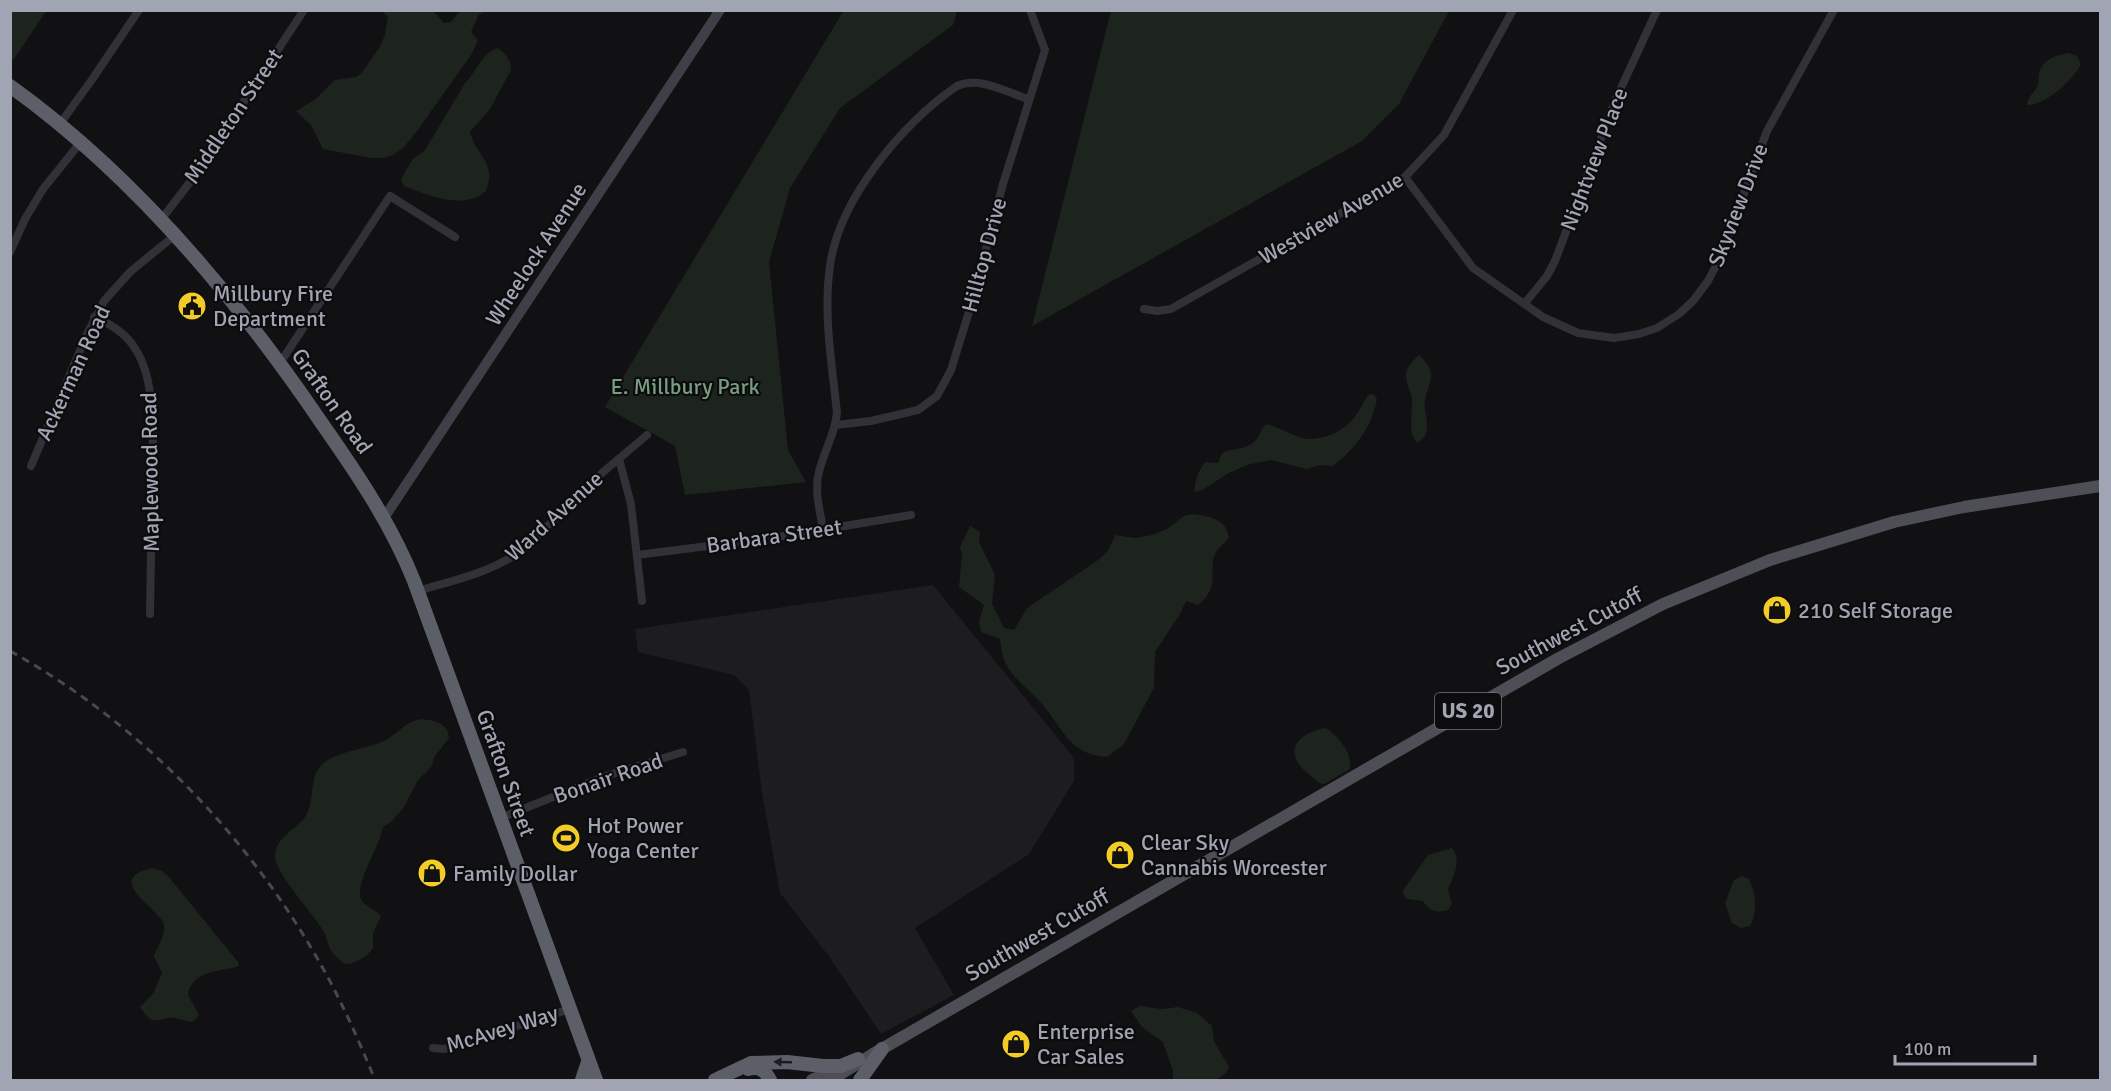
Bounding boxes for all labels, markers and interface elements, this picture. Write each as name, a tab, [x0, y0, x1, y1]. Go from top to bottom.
street label: Middleton Street	[178, 43, 288, 189]
street label: Nightview Place	[1554, 84, 1634, 234]
street label: Skyview Drive	[1702, 140, 1774, 270]
street label: Westview Avenue	[1254, 166, 1408, 270]
street label: Wheelock Avenue	[480, 177, 592, 331]
street label: Hilltop Drive	[956, 195, 1012, 315]
place label: Millbury Fire Department	[213, 280, 333, 332]
public building icon: Millbury Fire Department	[176, 290, 208, 322]
street label: Ackerman Road	[30, 301, 116, 445]
street label: Grafton Road	[286, 343, 378, 459]
park label: E. Millbury Park	[610, 373, 760, 400]
street label: Maplewood Road	[135, 392, 165, 552]
street label: Ward Avenue	[500, 465, 608, 567]
street label: Barbara Street	[704, 513, 844, 559]
street label: Southwest Cutoff	[1491, 581, 1648, 681]
shop icon: 210 Self Storage	[1761, 594, 1793, 626]
place label: 210 Self Storage	[1798, 597, 1953, 624]
road number: US 20	[1435, 693, 1501, 729]
street label: Grafton Street	[471, 706, 542, 840]
street label: Bonair Road	[550, 747, 666, 809]
place label: Hot Power Yoga Center	[587, 812, 699, 864]
sports icon: Hot Power Yoga Center	[550, 822, 582, 854]
place label: Clear Sky Cannabis Worcester	[1141, 829, 1327, 881]
shop icon: Clear Sky Cannabis Worcester	[1104, 839, 1136, 871]
shop icon: Family Dollar	[416, 857, 448, 889]
place label: Family Dollar	[453, 860, 577, 887]
street label: Southwest Cutoff	[960, 882, 1115, 987]
street label: McAvey Way	[443, 999, 562, 1059]
place label: Enterprise Car Sales	[1037, 1018, 1135, 1070]
shop icon: Enterprise Car Sales	[1000, 1028, 1032, 1060]
scale bar	[1895, 1028, 2034, 1066]
text: 100 m	[1904, 1038, 1951, 1060]
one-way arrow	[774, 1058, 793, 1067]

